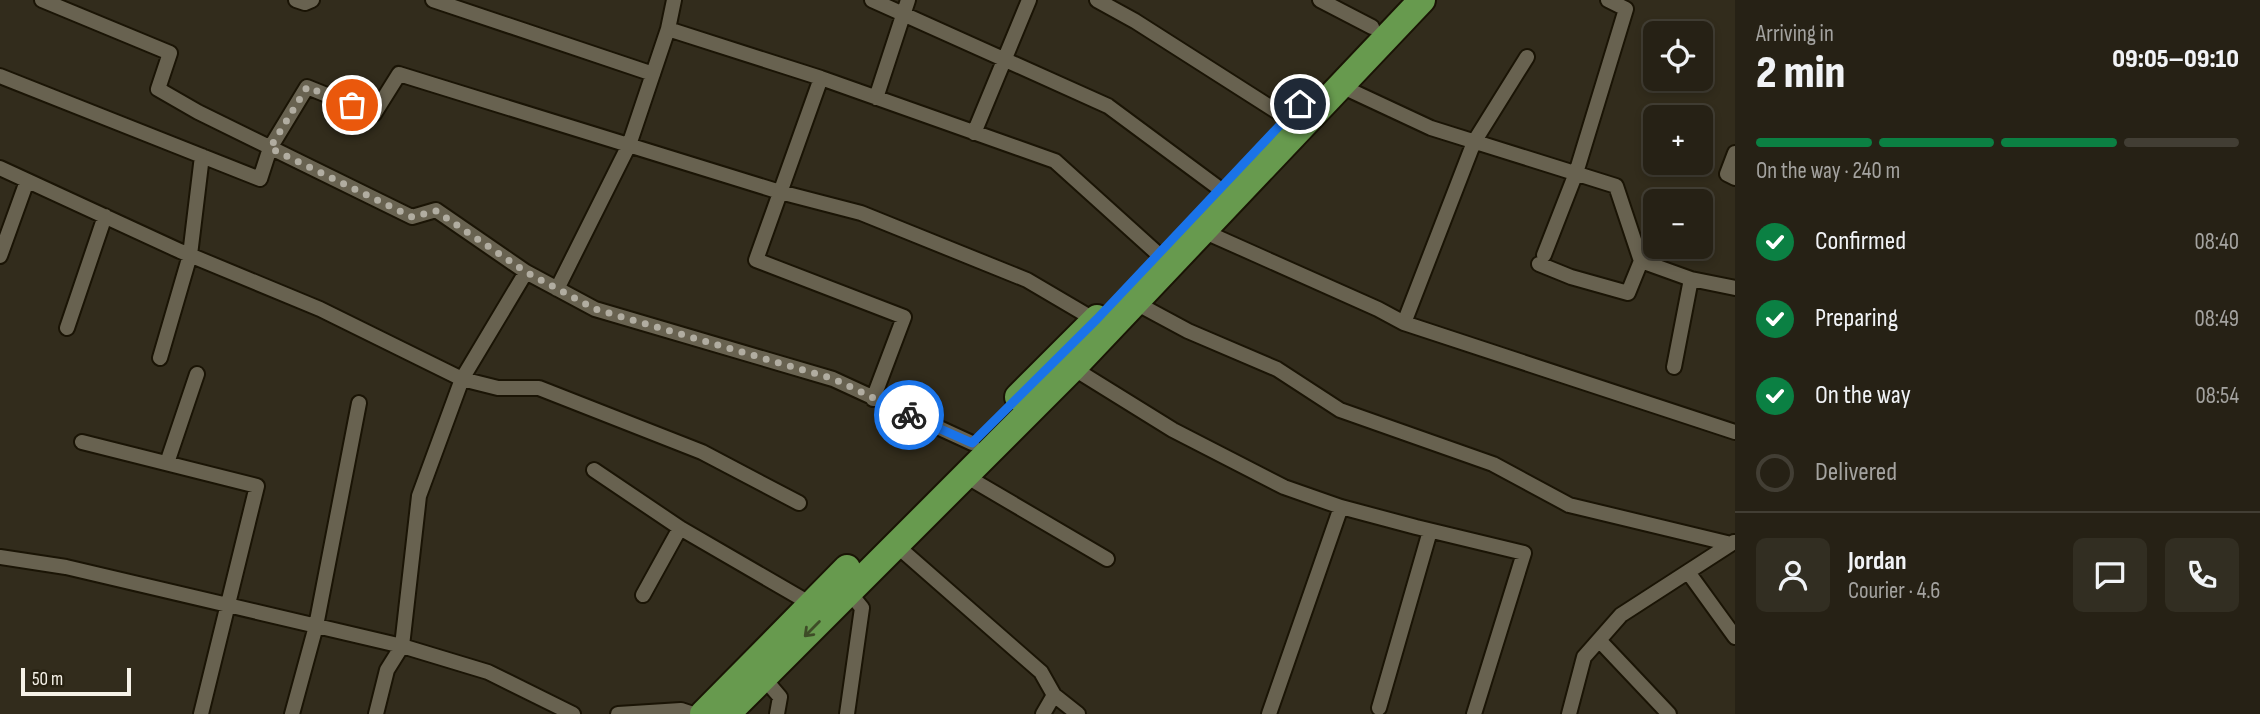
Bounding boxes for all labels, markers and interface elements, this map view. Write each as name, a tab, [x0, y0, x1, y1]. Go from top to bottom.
text: Arriving in	[1756, 20, 1834, 48]
map controls	[1643, 21, 1713, 259]
button: locate	[1643, 21, 1713, 91]
text: 09:05–09:10	[2112, 44, 2239, 75]
text: 2 min	[1756, 46, 1845, 101]
pin	[1270, 74, 1330, 134]
pin	[322, 75, 382, 135]
icon: home	[1281, 85, 1319, 123]
icon: bag	[333, 86, 371, 124]
button: +	[1643, 105, 1713, 175]
text: On the way · 240 m	[1756, 157, 1900, 185]
button: −	[1643, 189, 1713, 259]
icon: check	[1756, 223, 1794, 261]
text: Confirmed	[1815, 226, 1906, 257]
text: 08:40	[2194, 228, 2239, 256]
icon: check	[1756, 300, 1794, 338]
text: Preparing	[1815, 303, 1898, 334]
text: 08:49	[2194, 305, 2239, 333]
icon: check	[1756, 377, 1794, 415]
courier	[874, 380, 944, 450]
text: On the way	[1815, 380, 1911, 411]
text: 08:54	[2195, 382, 2239, 410]
icon: bike	[890, 396, 928, 434]
text: Delivered	[1815, 457, 1897, 488]
button: person	[1756, 538, 1830, 612]
button: chat	[2073, 538, 2147, 612]
button: phone	[2165, 538, 2239, 612]
text: Jordan	[1848, 546, 1906, 577]
text: Courier · 4.6	[1848, 577, 1940, 605]
one-way arrow	[803, 621, 820, 638]
scale bar	[21, 665, 131, 697]
text: 50 m	[32, 668, 63, 691]

